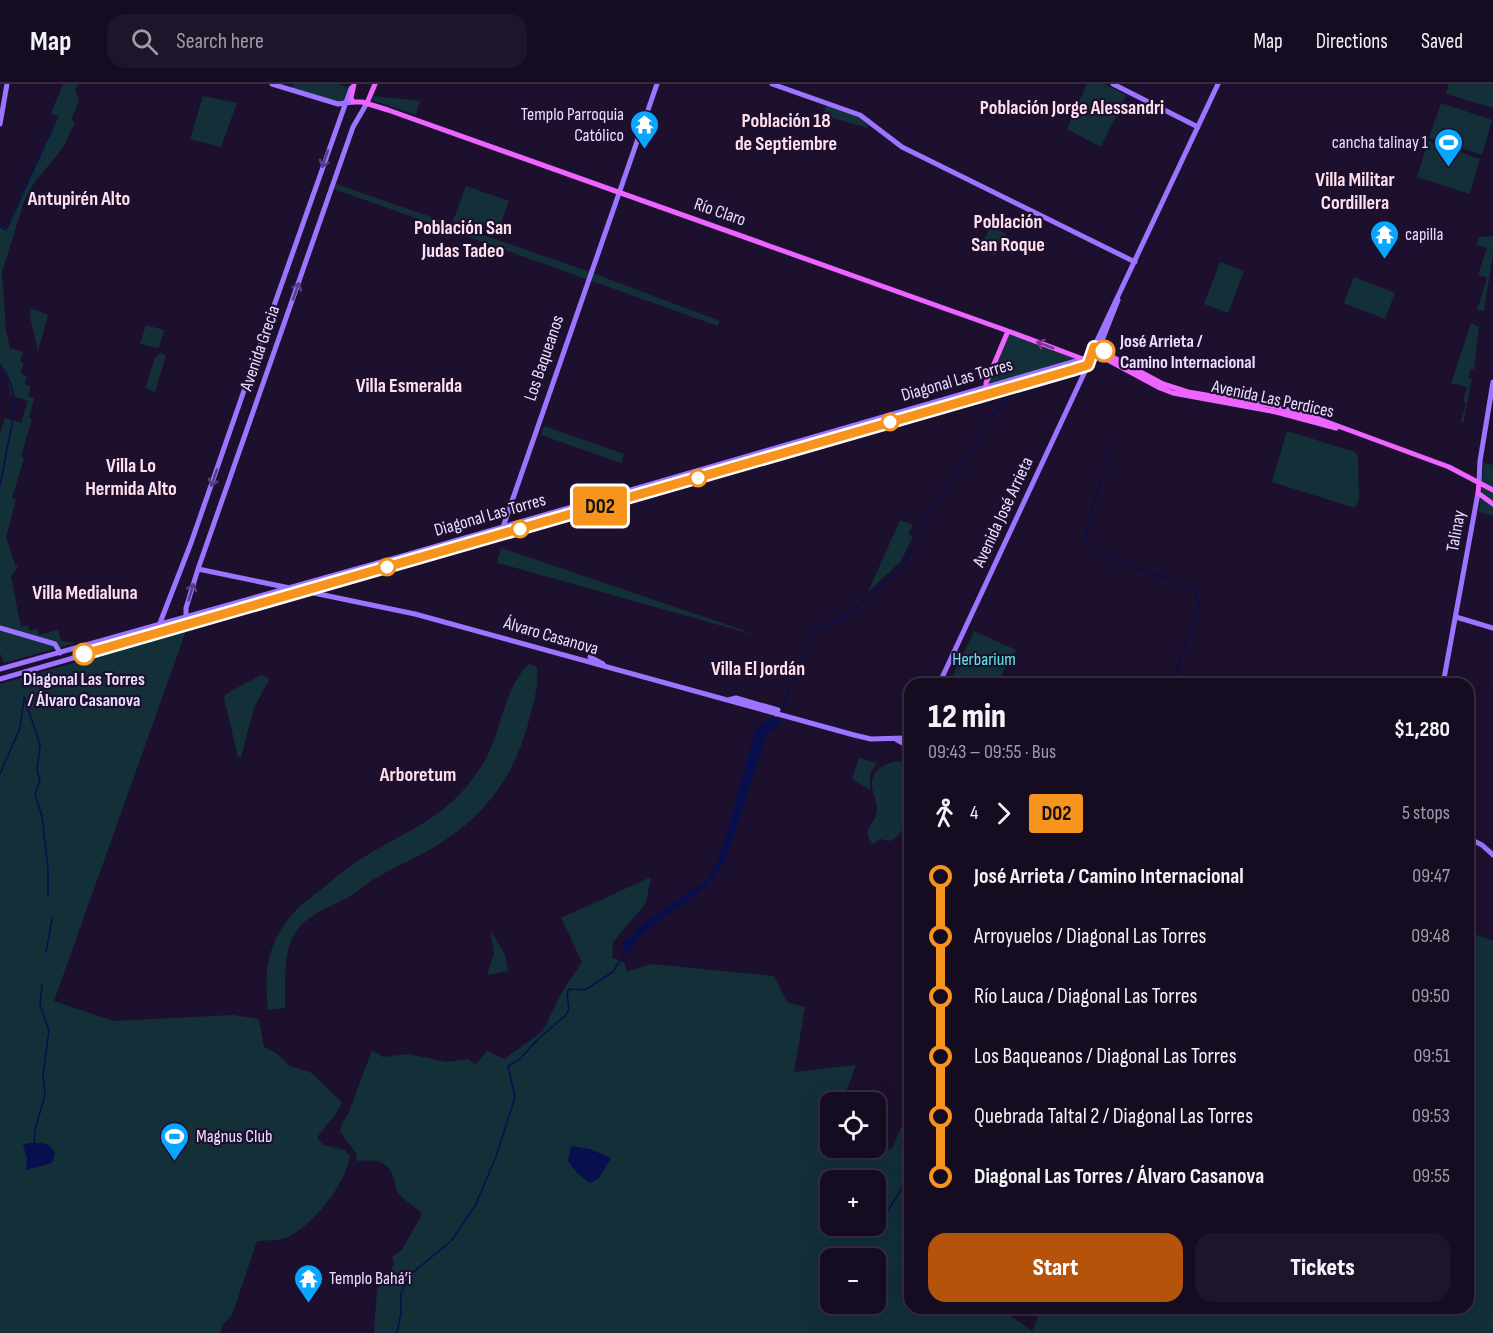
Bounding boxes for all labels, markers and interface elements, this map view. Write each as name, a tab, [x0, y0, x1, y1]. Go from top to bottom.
search box	[107, 14, 527, 68]
text: Map	[30, 25, 71, 58]
icon: search	[128, 25, 161, 58]
text: Search here	[176, 28, 264, 55]
text: Map	[1253, 29, 1283, 54]
text: Directions	[1316, 29, 1388, 54]
text: Saved	[1421, 29, 1463, 54]
district label: Población Jorge Alessandri	[980, 96, 1164, 120]
place label: Templo Parroquia Católico	[521, 104, 624, 146]
temple icon: Templo Parroquia Católico	[629, 108, 661, 150]
district label: Población 18 de Septiembre	[735, 109, 837, 156]
sports icon: cancha talinay 1	[1433, 126, 1465, 168]
place label: cancha talinay 1	[1332, 132, 1429, 153]
one-way arrow	[319, 149, 330, 168]
district label: Villa Militar Cordillera	[1315, 168, 1395, 215]
district label: Antupirén Alto	[27, 187, 130, 211]
street label: Río Claro	[691, 193, 749, 231]
district label: Población San Roque	[971, 210, 1045, 257]
district label: Población San Judas Tadeo	[414, 216, 512, 263]
temple icon: capilla	[1368, 218, 1400, 260]
place label: capilla	[1405, 224, 1443, 245]
one-way arrow	[292, 282, 303, 301]
street label: Avenida Grecia	[235, 303, 284, 394]
street label: Los Baqueanos	[520, 312, 568, 404]
place label: José Arrieta / Camino Internacional	[1119, 331, 1255, 373]
one-way arrow	[1036, 339, 1055, 350]
marker: José Arrieta / Camino Internacional	[1093, 340, 1115, 362]
street label: Diagonal Las Torres	[899, 354, 1015, 406]
district label: Villa Esmeralda	[356, 374, 462, 398]
street label: Avenida Las Perdices	[1209, 376, 1336, 422]
unlabelled marker	[881, 413, 899, 431]
district label: Villa Lo Hermida Alto	[85, 454, 177, 501]
street label: Avenida José Arrieta	[968, 454, 1038, 571]
one-way arrow	[207, 468, 218, 487]
unlabelled marker	[689, 469, 707, 487]
line badge: D02	[566, 486, 634, 526]
street label: Diagonal Las Torres	[432, 489, 548, 541]
text: D02	[585, 494, 615, 519]
street label: Talinay	[1442, 509, 1470, 553]
unlabelled marker	[511, 520, 529, 538]
unlabelled marker	[378, 558, 396, 576]
district label: Villa Medialuna	[32, 581, 138, 605]
one-way arrow	[186, 583, 197, 602]
street label: Álvaro Casanova	[500, 612, 601, 660]
marker: Diagonal Las Torres / Álvaro Casanova	[73, 643, 95, 665]
park label: Herbarium	[952, 649, 1016, 670]
district label: Villa El Jordán	[711, 657, 805, 681]
place label: Diagonal Las Torres / Álvaro Casanova	[23, 669, 145, 711]
text: 12 min	[928, 697, 1006, 737]
text: $1,280	[1394, 716, 1450, 743]
text: 09:43 – 09:55 · Bus	[928, 740, 1056, 764]
district label: Arboretum	[379, 763, 456, 787]
icon: walk	[928, 797, 961, 830]
icon: forward	[987, 797, 1020, 830]
text: 4	[970, 801, 978, 825]
text: D02	[1041, 801, 1071, 826]
text: 5 stops	[1402, 801, 1450, 825]
text: José Arrieta / Camino Internacional	[974, 863, 1244, 890]
text: 09:47	[1412, 864, 1450, 888]
text: Arroyuelos / Diagonal Las Torres	[974, 923, 1206, 950]
text: 09:48	[1411, 924, 1450, 948]
text: Río Lauca / Diagonal Las Torres	[974, 983, 1197, 1010]
text: 09:50	[1412, 984, 1450, 1008]
text: Los Baqueanos / Diagonal Las Torres	[974, 1043, 1237, 1070]
text: 09:51	[1413, 1044, 1450, 1068]
map controls	[820, 1092, 886, 1314]
button: locate	[820, 1092, 886, 1158]
text: Quebrada Taltal 2 / Diagonal Las Torres	[974, 1103, 1253, 1130]
text: 09:53	[1412, 1104, 1450, 1128]
sports icon: Magnus Club	[159, 1120, 191, 1162]
place label: Magnus Club	[196, 1126, 272, 1147]
text: Diagonal Las Torres / Álvaro Casanova	[974, 1163, 1264, 1190]
text: 09:55	[1412, 1164, 1450, 1188]
button: +	[820, 1170, 886, 1236]
button: Start	[928, 1233, 1183, 1302]
button: Tickets	[1195, 1233, 1450, 1302]
button: −	[820, 1248, 886, 1314]
temple icon: Templo Bahá’i	[292, 1262, 324, 1304]
place label: Templo Bahá’i	[329, 1268, 411, 1289]

